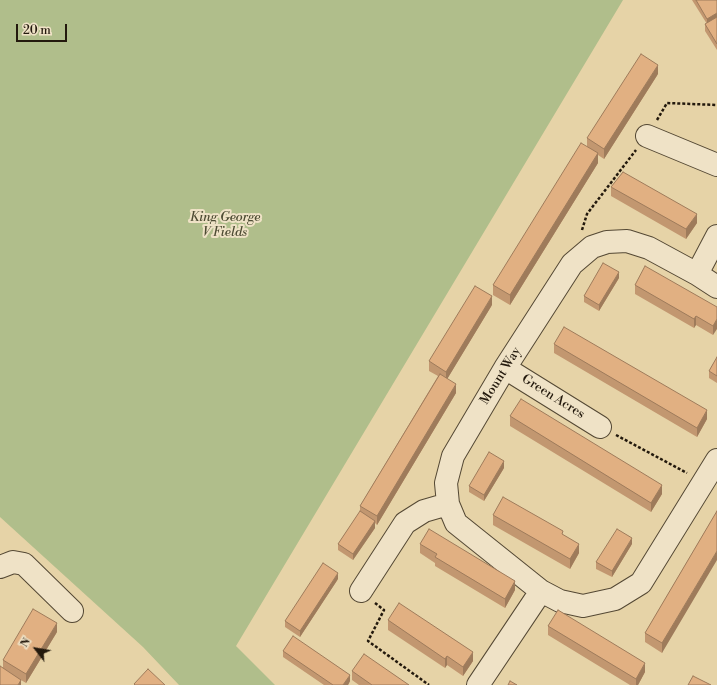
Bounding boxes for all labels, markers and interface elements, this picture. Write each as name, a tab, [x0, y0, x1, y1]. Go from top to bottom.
scale bar	[18, 16, 69, 42]
text: 20 m	[23, 23, 51, 38]
park label: King George V Fields	[190, 210, 260, 241]
street label: Mount Way	[477, 344, 525, 408]
street label: Green Acres	[519, 371, 587, 423]
north arrow	[16, 629, 56, 669]
text: N	[17, 635, 34, 650]

